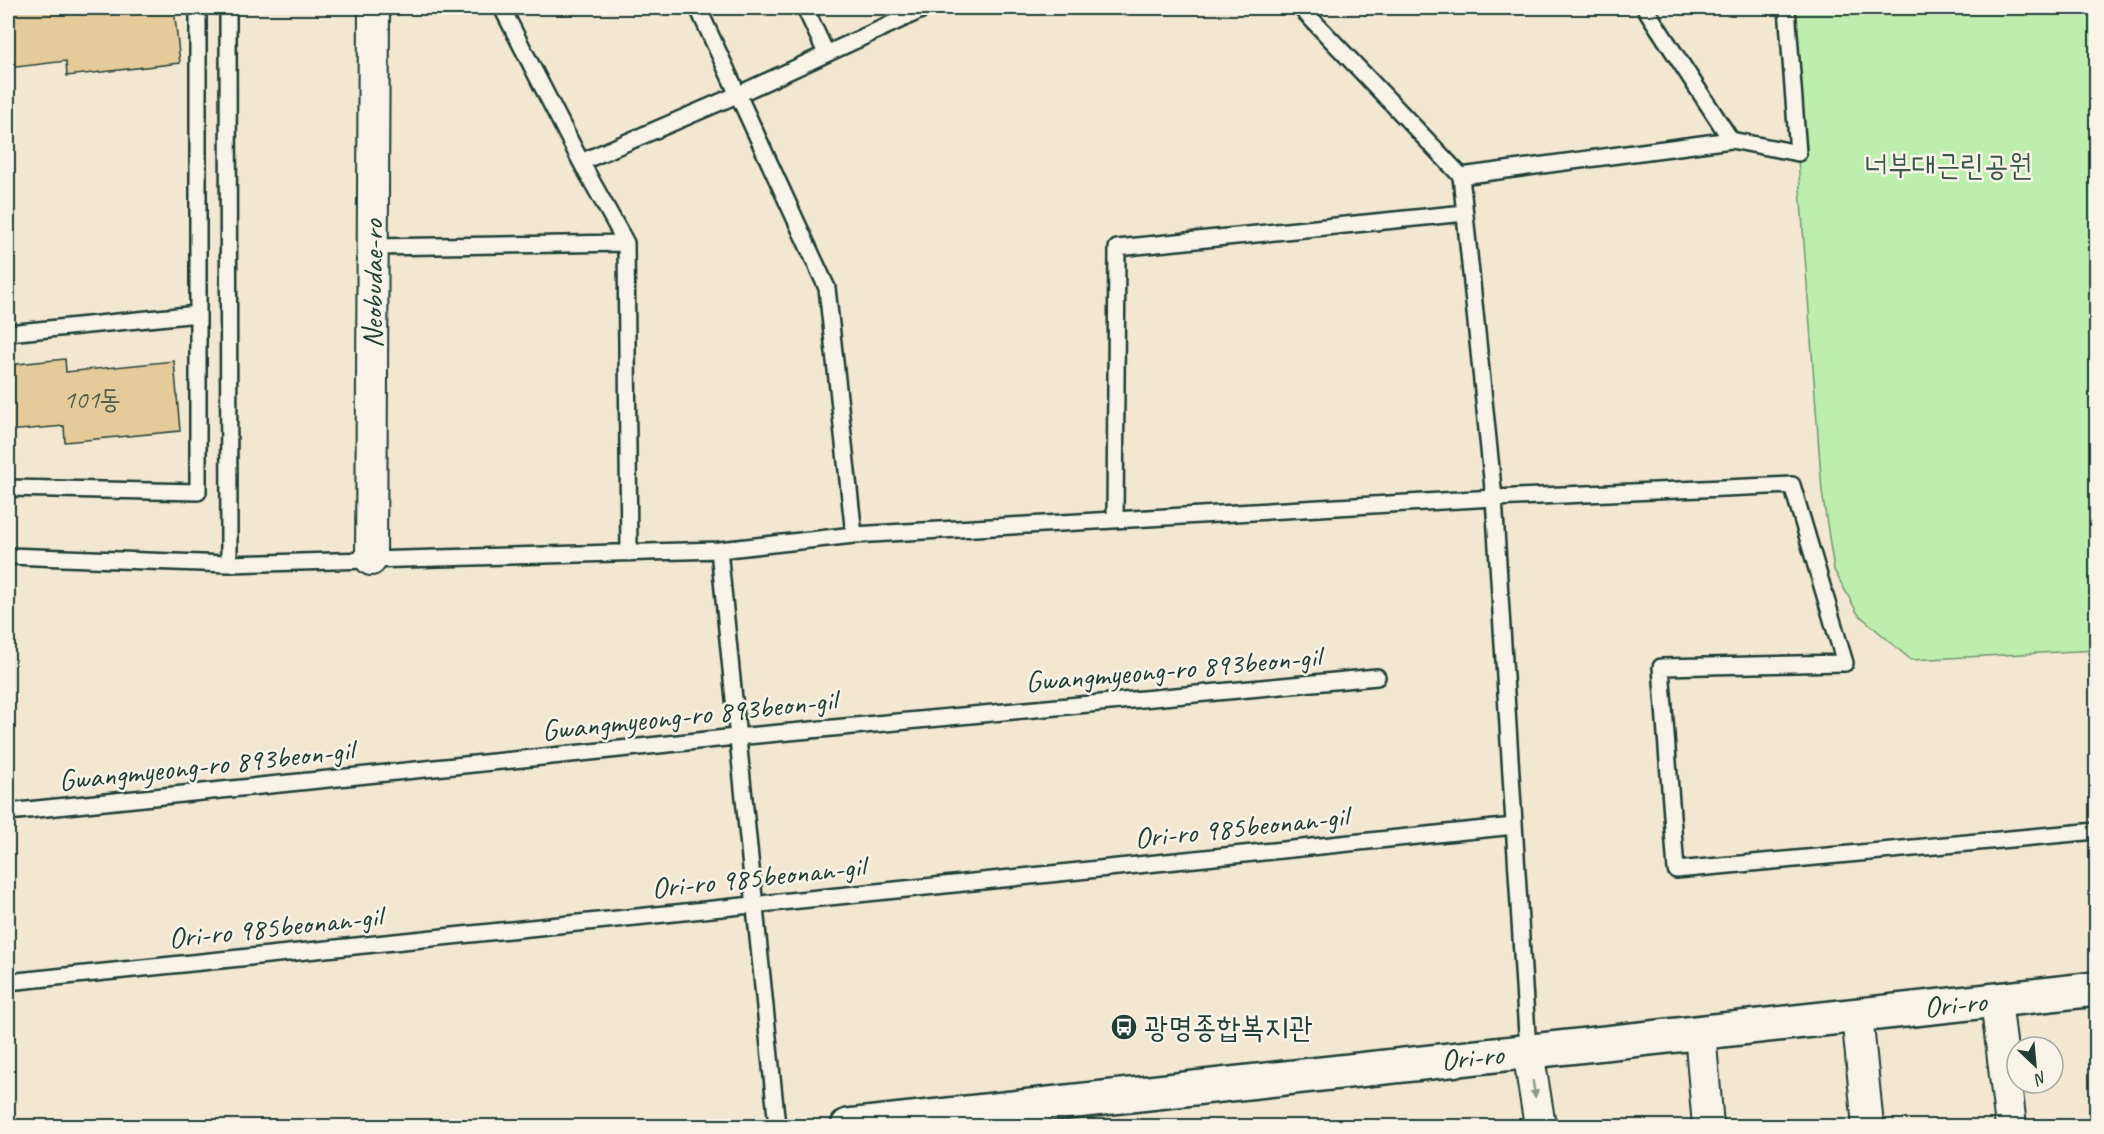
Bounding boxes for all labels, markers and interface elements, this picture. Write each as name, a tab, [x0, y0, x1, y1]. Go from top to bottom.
park label: 너부대근린공원	[1864, 146, 2032, 184]
street label: Neobudae-ro	[353, 218, 391, 348]
house number: 101동	[63, 382, 121, 416]
street label: Gwangmyeong-ro 893beon-gil	[1024, 637, 1327, 701]
street label: Gwangmyeong-ro 893beon-gil	[540, 680, 843, 749]
street label: Gwangmyeong-ro 893beon-gil	[57, 730, 360, 799]
street label: Ori-ro 985beonan-gil	[1132, 796, 1355, 857]
street label: Ori-ro 985beonan-gil	[649, 846, 872, 907]
street label: Ori-ro 985beonan-gil	[166, 896, 389, 957]
street label: Ori-ro	[1922, 982, 1990, 1026]
place label: 광명종합복지관	[1144, 1008, 1313, 1046]
bus stop icon: 광명종합복지관	[1109, 1012, 1139, 1042]
street label: Ori-ro	[1439, 1035, 1507, 1079]
north arrow	[2005, 1035, 2065, 1095]
text: N	[2030, 1066, 2050, 1090]
one-way arrow	[1529, 1080, 1538, 1099]

